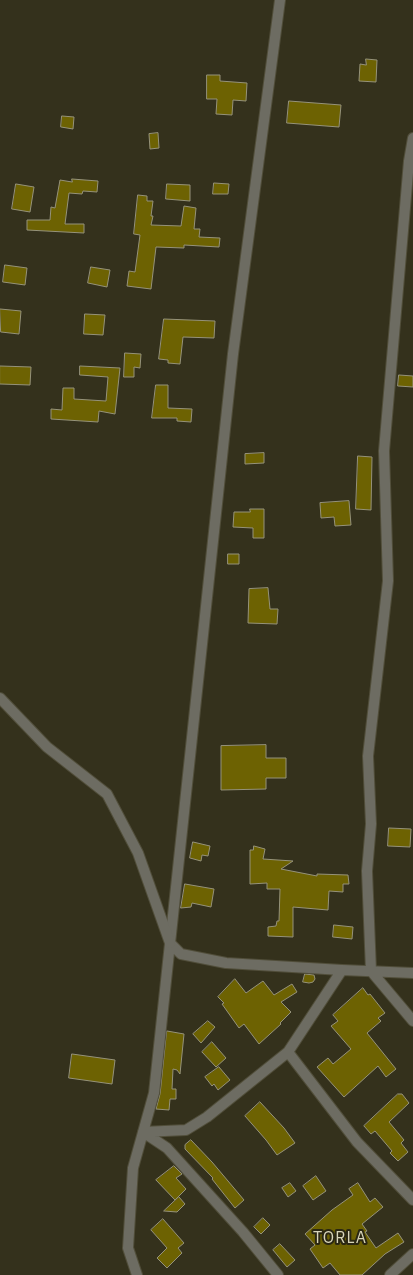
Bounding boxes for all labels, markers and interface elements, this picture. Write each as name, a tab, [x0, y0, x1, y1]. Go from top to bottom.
district label: TORLA	[313, 1228, 367, 1248]

